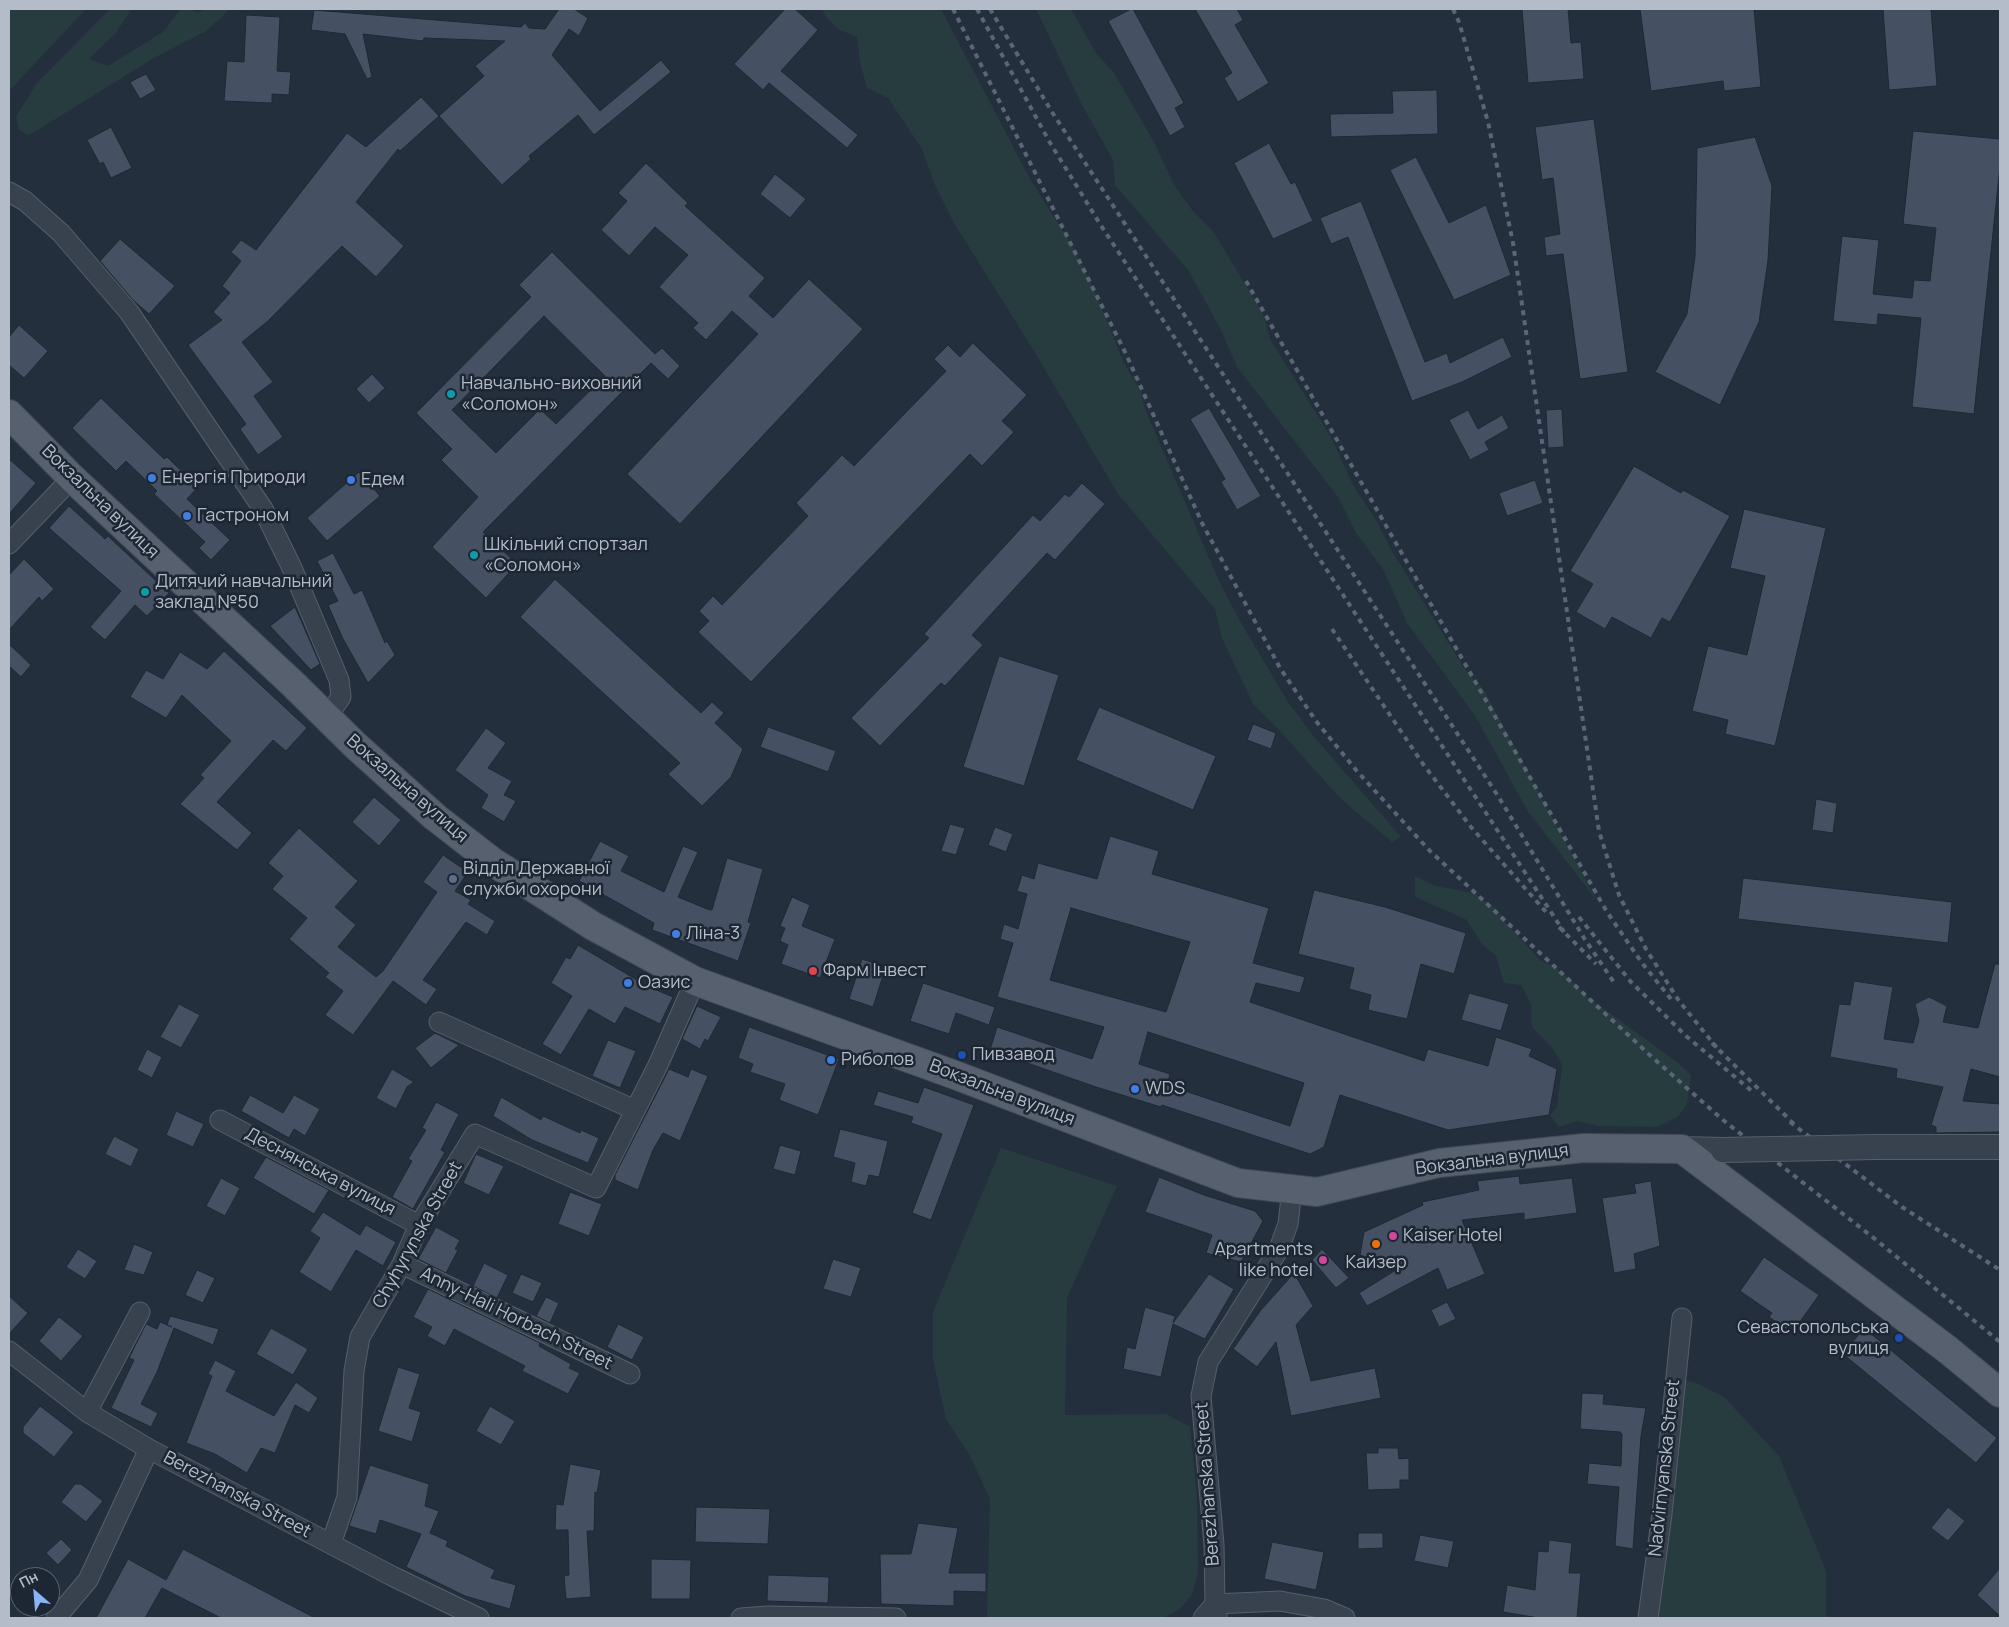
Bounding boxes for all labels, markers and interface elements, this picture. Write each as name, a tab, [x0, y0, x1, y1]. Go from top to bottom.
place label: Навчально-виховний «Соломон»	[461, 373, 642, 416]
marker: Навчально-виховний «Соломон»	[445, 388, 457, 400]
street label: Вокзальна вулиця	[37, 441, 163, 563]
place label: Енергія Природи	[162, 467, 306, 489]
place label: Едем	[361, 469, 405, 491]
marker: Енергія Природи	[146, 472, 158, 484]
marker: Едем	[345, 474, 357, 486]
place label: Гастроном	[197, 505, 289, 527]
marker: Гастроном	[181, 510, 193, 522]
place label: Шкільний спортзал «Соломон»	[484, 534, 648, 576]
marker: Шкільний спортзал «Соломон»	[468, 549, 480, 561]
place label: Дитячий навчальний заклад №50	[155, 571, 332, 614]
marker: Дитячий навчальний заклад №50	[139, 586, 151, 598]
street label: Вокзальна вулиця	[342, 730, 472, 848]
place label: Відділ Державної служби охорони	[463, 858, 609, 901]
marker: Відділ Державної служби охорони	[447, 873, 459, 885]
place label: Ліна-3	[686, 923, 740, 945]
marker: Ліна-3	[670, 928, 682, 940]
place label: Фарм Інвест	[823, 960, 926, 982]
marker: Фарм Інвест	[807, 965, 819, 977]
place label: Оазис	[638, 972, 690, 994]
marker: Оазис	[622, 977, 634, 989]
place label: Пивзавод	[972, 1044, 1055, 1066]
place label: Риболов	[841, 1049, 914, 1071]
marker: Пивзавод	[956, 1049, 968, 1061]
marker: Риболов	[825, 1054, 837, 1066]
street label: Вокзальна вулиця	[926, 1055, 1078, 1131]
place label: WDS	[1145, 1078, 1185, 1100]
marker: WDS	[1129, 1083, 1141, 1095]
street label: Деснянська вулиця	[241, 1123, 399, 1221]
street label: Вокзальна вулиця	[1414, 1140, 1570, 1180]
street label: Chyhyrynska Street	[369, 1158, 467, 1312]
place label: Kaiser Hotel	[1403, 1225, 1502, 1247]
marker: Kaiser Hotel	[1387, 1230, 1399, 1242]
marker: Кайзер	[1370, 1238, 1382, 1250]
place label: Apartments like hotel	[1214, 1239, 1313, 1282]
place label: Кайзер	[1345, 1252, 1407, 1274]
marker: Apartments like hotel	[1317, 1254, 1329, 1266]
street label: Anny-Hali Horbach Street	[416, 1263, 616, 1375]
place label: Севастопольська вулиця	[1737, 1317, 1889, 1360]
marker: Севастопольська вулиця	[1893, 1332, 1905, 1344]
street label: Nadvirnyanska Street	[1645, 1378, 1685, 1558]
street label: Berezhanska Street	[1192, 1401, 1224, 1567]
street label: Berezhanska Street	[159, 1447, 315, 1543]
text: Пн	[16, 1566, 41, 1592]
north arrow	[10, 1567, 60, 1617]

